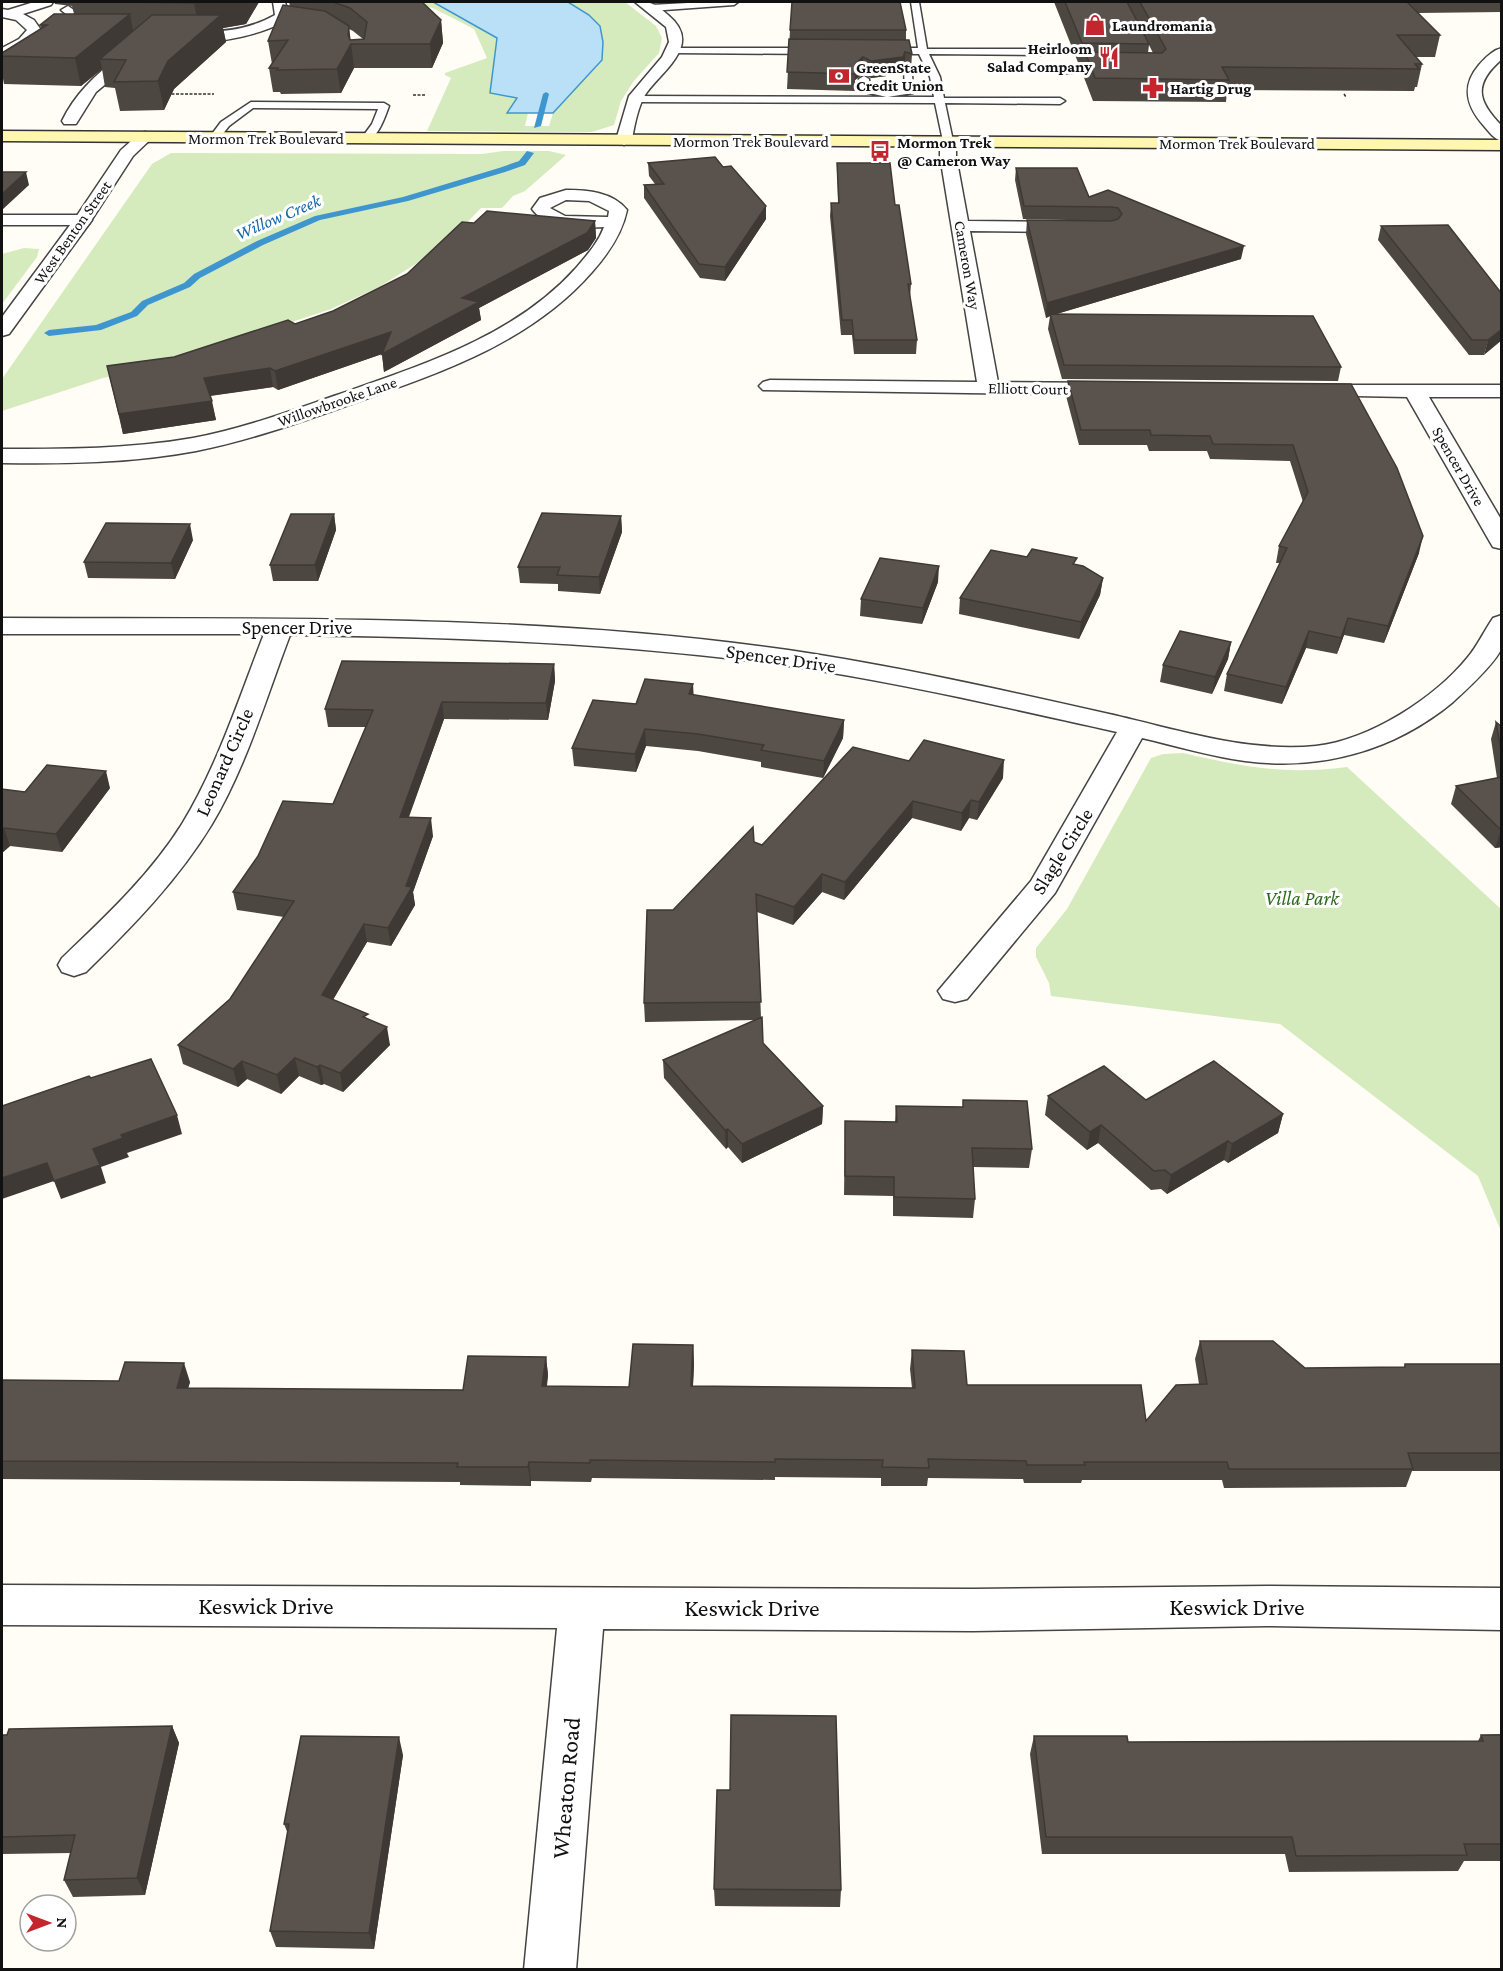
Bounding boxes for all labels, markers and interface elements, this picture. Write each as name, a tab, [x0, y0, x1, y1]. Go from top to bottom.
shop icon: Laundromania	[1083, 13, 1107, 37]
place label: Laundromania	[1112, 17, 1213, 34]
place label: Heirloom Salad Company	[987, 40, 1092, 75]
restaurant icon: Heirloom Salad Company	[1097, 45, 1121, 69]
place label: GreenState Credit Union	[856, 59, 944, 94]
bank icon: GreenState Credit Union	[827, 64, 851, 88]
pharmacy icon: Hartig Drug	[1141, 76, 1165, 100]
place label: Hartig Drug	[1170, 80, 1251, 97]
street label: Mormon Trek Boulevard	[188, 130, 344, 147]
street label: Mormon Trek Boulevard	[673, 133, 829, 150]
place label: Mormon Trek @ Cameron Way	[897, 134, 1010, 169]
street label: Mormon Trek Boulevard	[1159, 135, 1315, 152]
bus stop icon: Mormon Trek @ Cameron Way	[868, 139, 892, 163]
street label: West Benton Street	[30, 177, 115, 287]
water label: Willow Creek	[232, 190, 325, 244]
street label: Cameron Way	[950, 219, 984, 312]
street label: Willowbrooke Lane	[275, 373, 399, 430]
street label: Elliott Court	[988, 379, 1069, 398]
street label: Spencer Drive	[1428, 424, 1488, 509]
street label: Spencer Drive	[242, 616, 353, 639]
street label: Spencer Drive	[725, 639, 838, 678]
street label: Leonard Circle	[190, 705, 258, 819]
street label: Slagle Circle	[1027, 804, 1098, 899]
park label: Villa Park	[1265, 887, 1340, 909]
street label: Keswick Drive	[198, 1592, 334, 1619]
street label: Keswick Drive	[1169, 1593, 1305, 1620]
street label: Keswick Drive	[684, 1594, 820, 1621]
street label: Wheaton Road	[546, 1716, 585, 1860]
north arrow	[18, 1893, 78, 1953]
text: N	[54, 1918, 71, 1929]

